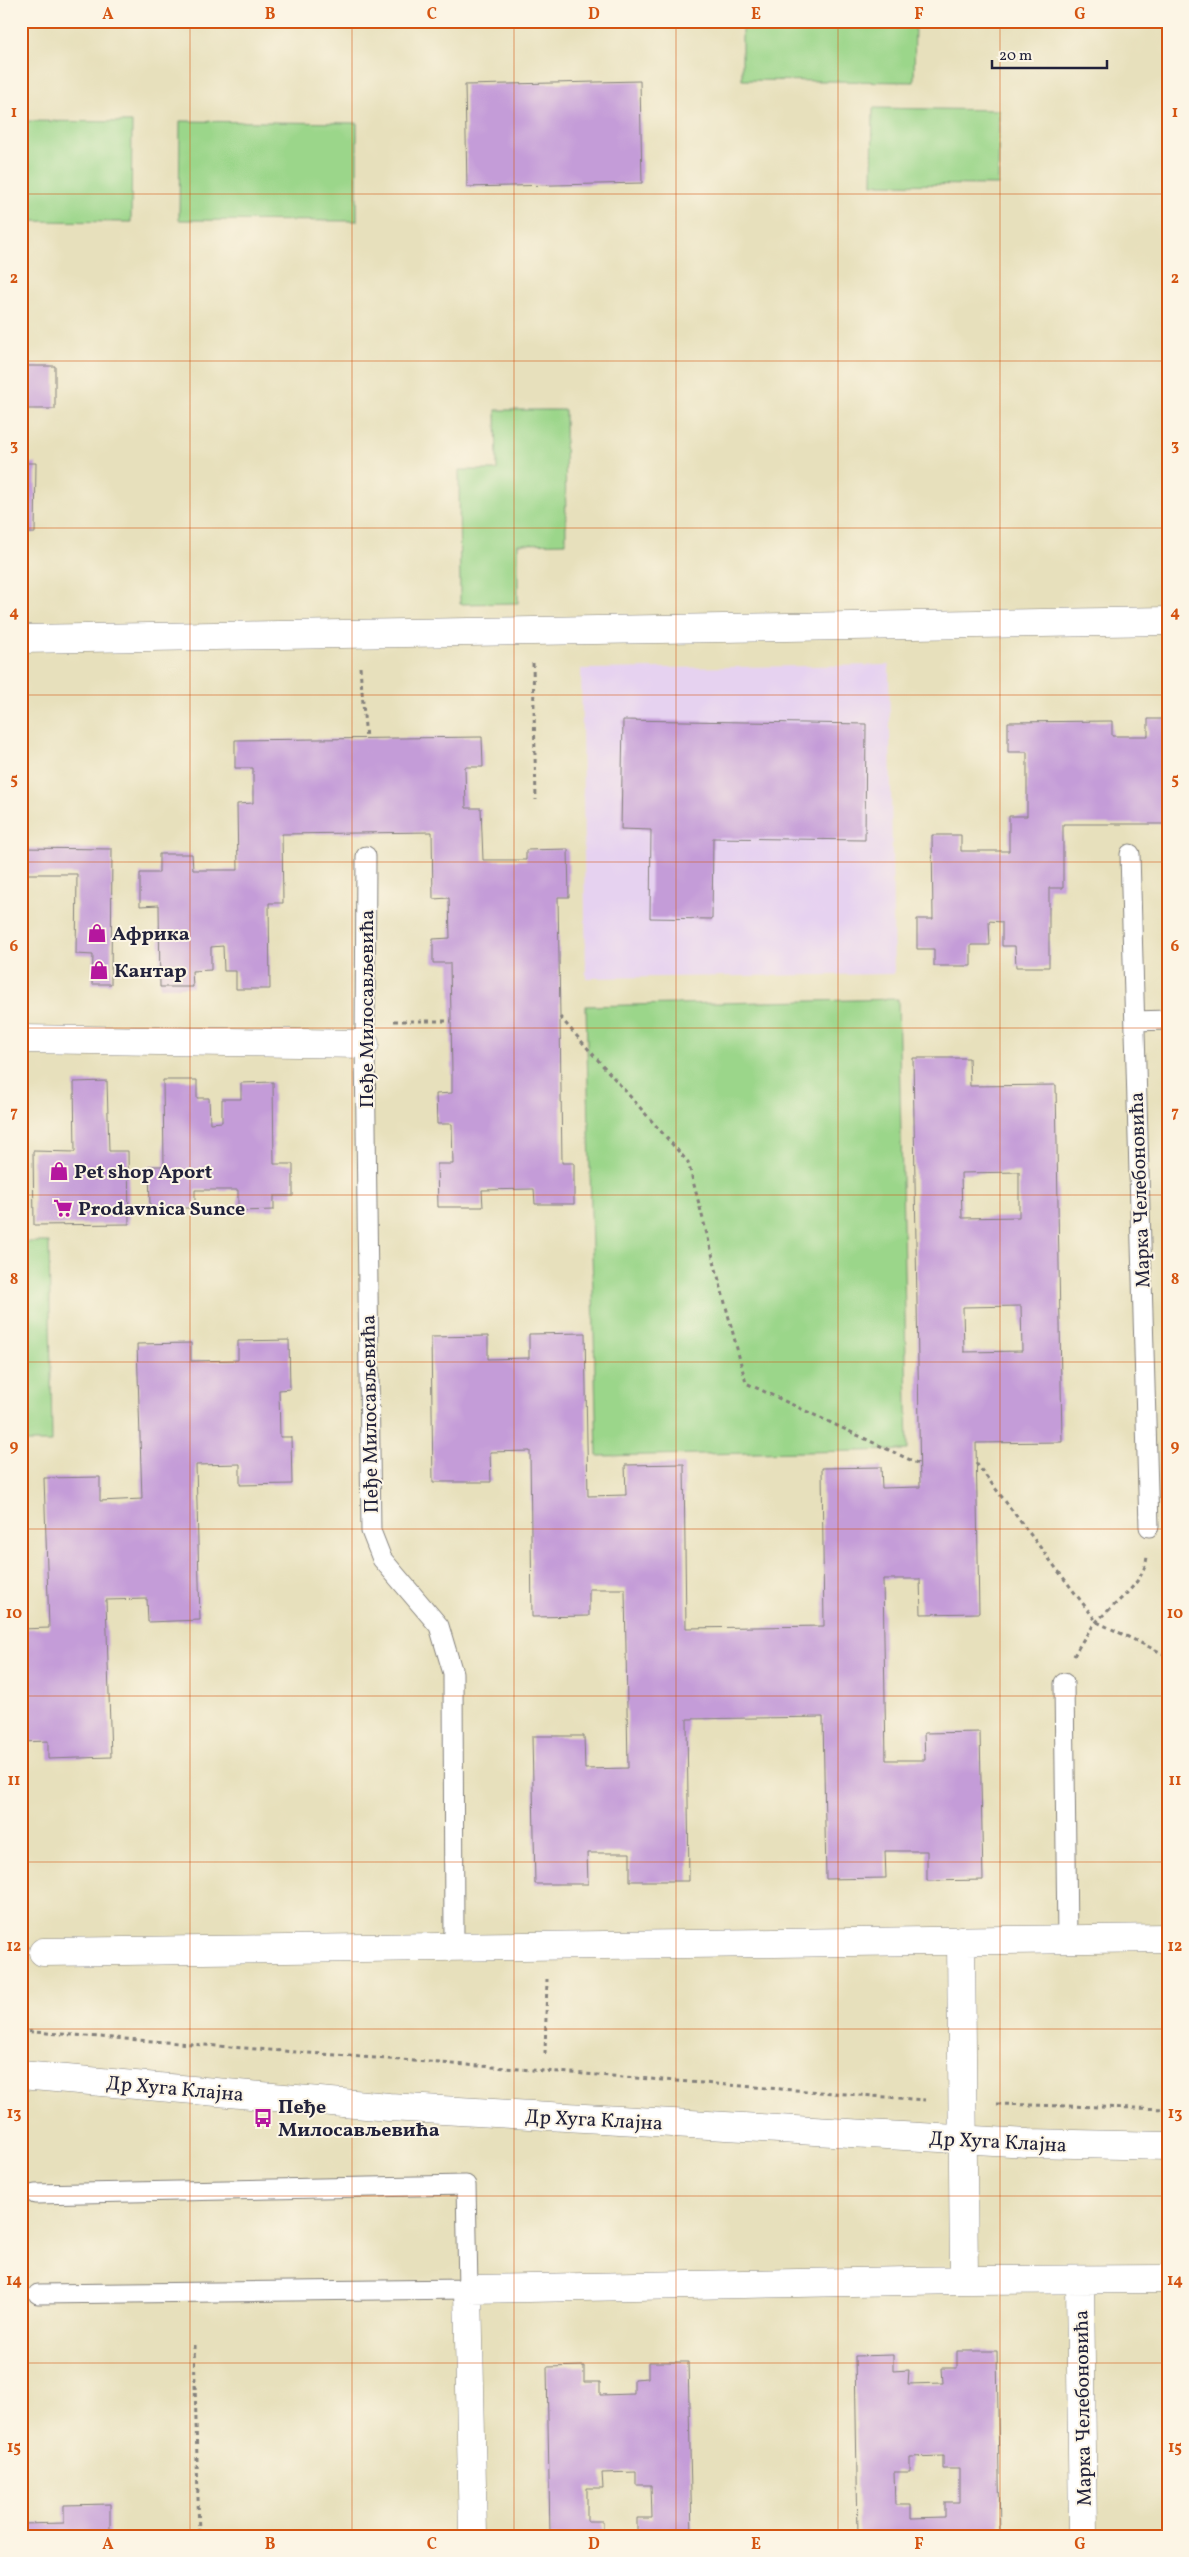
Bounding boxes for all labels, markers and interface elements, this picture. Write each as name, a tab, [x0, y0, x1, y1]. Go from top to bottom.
text: A	[102, 4, 114, 26]
text: B	[265, 4, 276, 26]
text: C	[427, 4, 437, 26]
text: D	[588, 4, 600, 26]
text: E	[751, 4, 761, 26]
text: F	[914, 4, 924, 26]
text: G	[1074, 4, 1086, 26]
scale bar	[992, 38, 1106, 70]
text: 20 m	[999, 46, 1032, 67]
text: 1	[11, 102, 17, 124]
text: 1	[1172, 102, 1178, 124]
text: 2	[10, 268, 18, 290]
text: 2	[1171, 268, 1179, 290]
text: 3	[10, 435, 18, 457]
text: 3	[1171, 435, 1179, 457]
text: 4	[9, 602, 19, 624]
text: 4	[1170, 602, 1180, 624]
text: 5	[10, 769, 18, 791]
text: 5	[1171, 769, 1179, 791]
street label: Пеђе Милосављевића	[354, 910, 382, 1108]
place label: Африка	[112, 921, 190, 949]
shop icon: Африка	[86, 922, 108, 944]
text: 6	[10, 936, 19, 958]
text: 6	[1171, 936, 1180, 958]
place label: Кантар	[114, 958, 187, 986]
shop icon: Кантар	[88, 959, 110, 981]
street label: Марка Челебоновића	[1124, 1091, 1158, 1288]
text: 7	[10, 1102, 18, 1124]
text: 7	[1171, 1102, 1179, 1124]
place label: Pet shop Aport	[74, 1159, 213, 1187]
shop icon: Pet shop Aport	[48, 1160, 70, 1182]
place label: Prodavnica Sunce	[78, 1196, 245, 1224]
supermarket icon: Prodavnica Sunce	[52, 1197, 74, 1219]
text: 8	[10, 1269, 18, 1291]
text: 8	[1171, 1269, 1179, 1291]
street label: Пеђе Милосављевића	[355, 1314, 387, 1513]
text: 9	[10, 1436, 19, 1458]
text: 9	[1171, 1436, 1180, 1458]
text: 10	[6, 1603, 22, 1625]
text: 10	[1167, 1603, 1183, 1625]
text: 11	[8, 1770, 20, 1792]
text: 11	[1169, 1770, 1181, 1792]
text: 12	[7, 1936, 21, 1958]
text: 12	[1168, 1936, 1182, 1958]
street label: Др Хуга Клајна	[105, 2070, 245, 2110]
place label: Пеђе Милосављевића	[278, 2094, 440, 2145]
text: 13	[7, 2103, 21, 2125]
street label: Др Хуга Клајна	[524, 2103, 663, 2139]
text: 13	[1168, 2103, 1182, 2125]
bus stop icon: Пеђе Милосављевића	[252, 2107, 274, 2129]
street label: Др Хуга Клајна	[928, 2125, 1067, 2161]
text: 14	[6, 2270, 22, 2292]
text: 14	[1167, 2270, 1183, 2292]
street label: Марка Челебоновића	[1068, 2310, 1100, 2506]
text: 15	[7, 2437, 21, 2459]
text: 15	[1168, 2437, 1182, 2459]
text: A	[102, 2534, 114, 2556]
text: B	[265, 2534, 276, 2556]
text: C	[427, 2534, 437, 2556]
text: D	[588, 2534, 600, 2556]
text: E	[751, 2534, 761, 2556]
text: F	[914, 2534, 924, 2556]
text: G	[1074, 2534, 1086, 2556]

